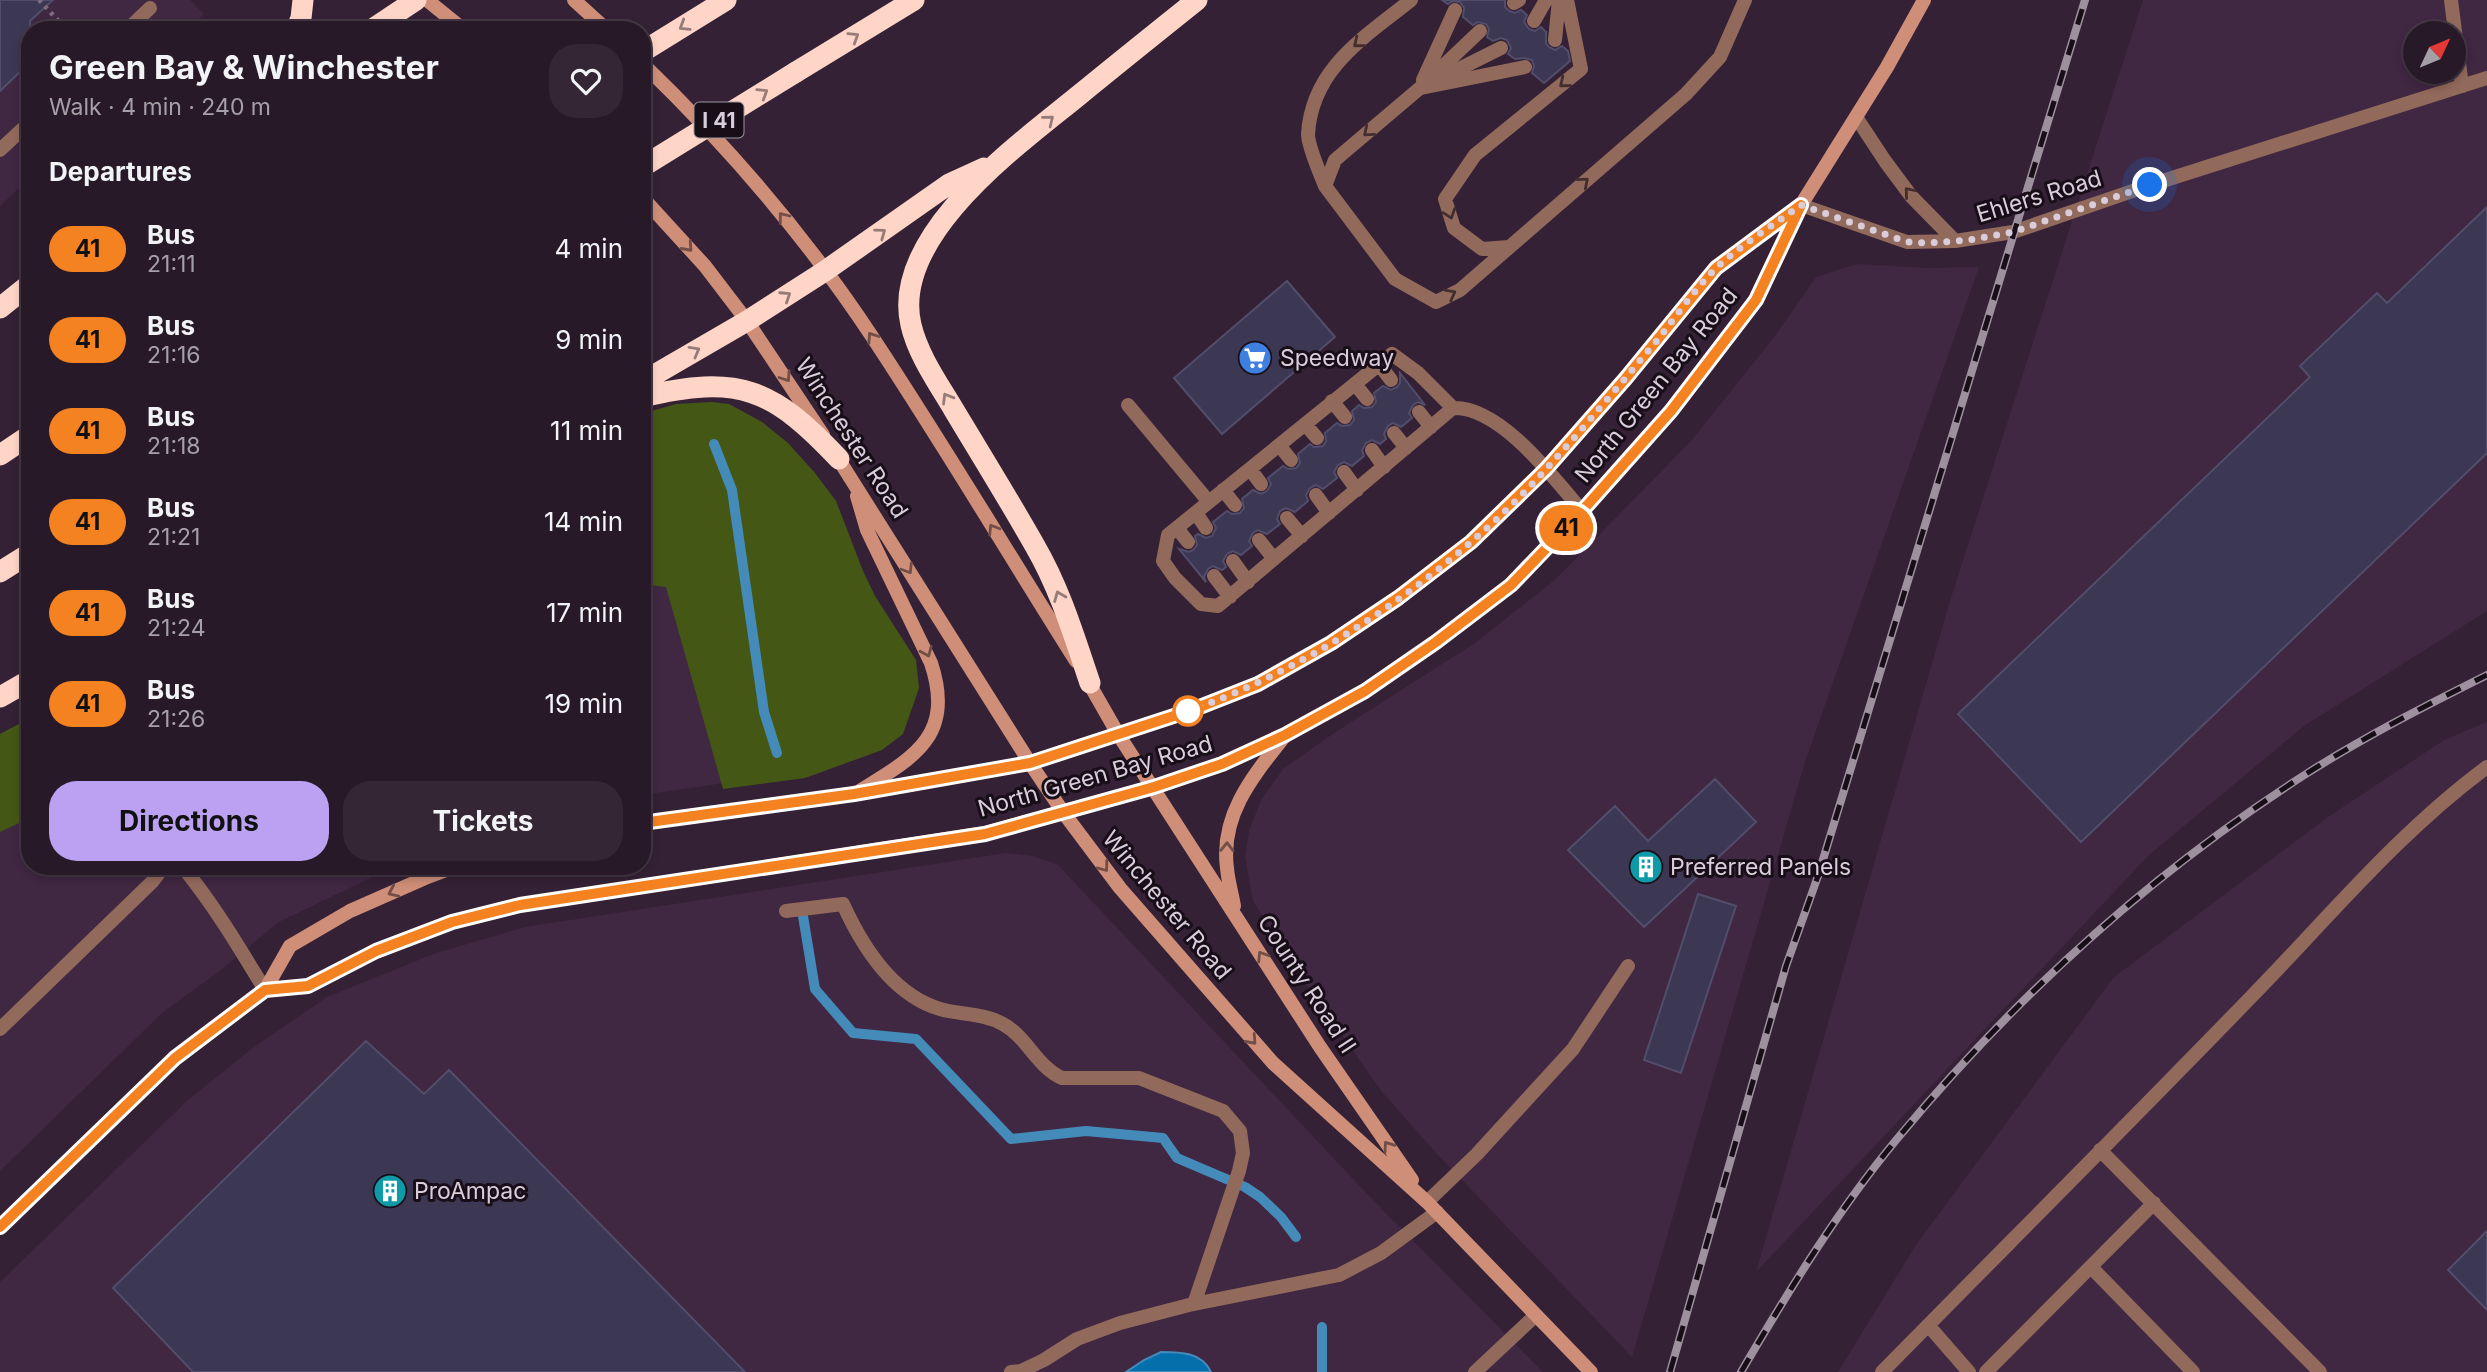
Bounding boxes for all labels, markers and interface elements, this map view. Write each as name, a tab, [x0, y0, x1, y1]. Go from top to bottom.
one-way arrow	[678, 18, 691, 31]
north arrow	[2403, 21, 2466, 84]
map controls	[2403, 21, 2466, 84]
one-way arrow	[847, 32, 860, 45]
one-way arrow	[1353, 34, 1365, 47]
button: heart	[549, 44, 623, 118]
text: Green Bay & Winchester	[49, 47, 439, 87]
one-way arrow	[1559, 75, 1572, 87]
one-way arrow	[755, 88, 768, 101]
text: Walk · 4 min · 240 m	[49, 93, 271, 121]
road number: I 41	[694, 102, 744, 138]
one-way arrow	[1040, 116, 1053, 128]
one-way arrow	[1363, 124, 1376, 136]
text: Departures	[49, 156, 192, 187]
street label: Ehlers Road	[1973, 164, 2105, 228]
your location	[2132, 167, 2167, 202]
one-way arrow	[1576, 178, 1589, 190]
one-way arrow	[1905, 187, 1917, 200]
one-way arrow	[1441, 207, 1456, 219]
one-way arrow	[779, 213, 792, 225]
text: Bus	[147, 219, 195, 250]
one-way arrow	[874, 229, 886, 241]
text: 4 min	[554, 233, 623, 264]
text: 41	[75, 234, 100, 263]
one-way arrow	[680, 239, 693, 252]
text: 21:11	[147, 250, 196, 278]
street label: North Green Bay Road	[1569, 282, 1743, 488]
one-way arrow	[1444, 288, 1456, 302]
one-way arrow	[779, 292, 792, 305]
text: Bus	[147, 310, 195, 341]
text: 9 min	[555, 324, 623, 355]
text: 41	[75, 325, 100, 354]
one-way arrow	[868, 332, 880, 345]
supermarket icon: Speedway	[1236, 339, 1274, 377]
text: 21:16	[147, 341, 201, 369]
place label: Speedway	[1280, 344, 1394, 372]
one-way arrow	[687, 346, 700, 359]
street label: Winchester Road	[790, 353, 914, 523]
one-way arrow	[778, 369, 790, 382]
one-way arrow	[942, 393, 955, 406]
text: Bus	[147, 401, 195, 432]
text: 11 min	[550, 415, 623, 446]
text: 41	[75, 416, 100, 445]
text: 21:18	[147, 432, 201, 460]
text: Bus	[147, 492, 195, 523]
line badge: 41	[1534, 505, 1598, 551]
text: 14 min	[544, 506, 623, 537]
text: 41	[75, 507, 100, 536]
text: 41	[1553, 513, 1579, 542]
text: 21:21	[147, 523, 200, 551]
one-way arrow	[989, 524, 1002, 537]
one-way arrow	[900, 561, 913, 574]
text: Bus	[147, 583, 195, 614]
one-way arrow	[1054, 590, 1068, 602]
text: 17 min	[546, 597, 623, 628]
text: 41	[75, 598, 100, 627]
text: 21:24	[147, 614, 206, 642]
one-way arrow	[919, 645, 933, 657]
text: Bus	[147, 674, 195, 705]
text: 19 min	[545, 688, 623, 719]
text: 41	[75, 689, 100, 718]
unlabelled marker	[1173, 696, 1203, 726]
text: 21:26	[147, 705, 205, 733]
street label: North Green Bay Road	[975, 729, 1215, 823]
button: Directions	[49, 781, 329, 861]
button: Tickets	[343, 781, 623, 861]
street label: Winchester Road	[1097, 825, 1237, 985]
one-way arrow	[1219, 841, 1234, 852]
building icon: Preferred Panels	[1627, 848, 1665, 886]
place label: Preferred Panels	[1670, 853, 1851, 881]
one-way arrow	[1096, 859, 1108, 872]
one-way arrow	[388, 884, 401, 898]
street label: County Road II	[1252, 910, 1362, 1058]
one-way arrow	[1258, 951, 1271, 964]
one-way arrow	[1244, 1032, 1256, 1045]
one-way arrow	[1383, 1140, 1396, 1153]
building icon: ProAmpac	[371, 1172, 409, 1210]
place label: ProAmpac	[414, 1177, 526, 1205]

